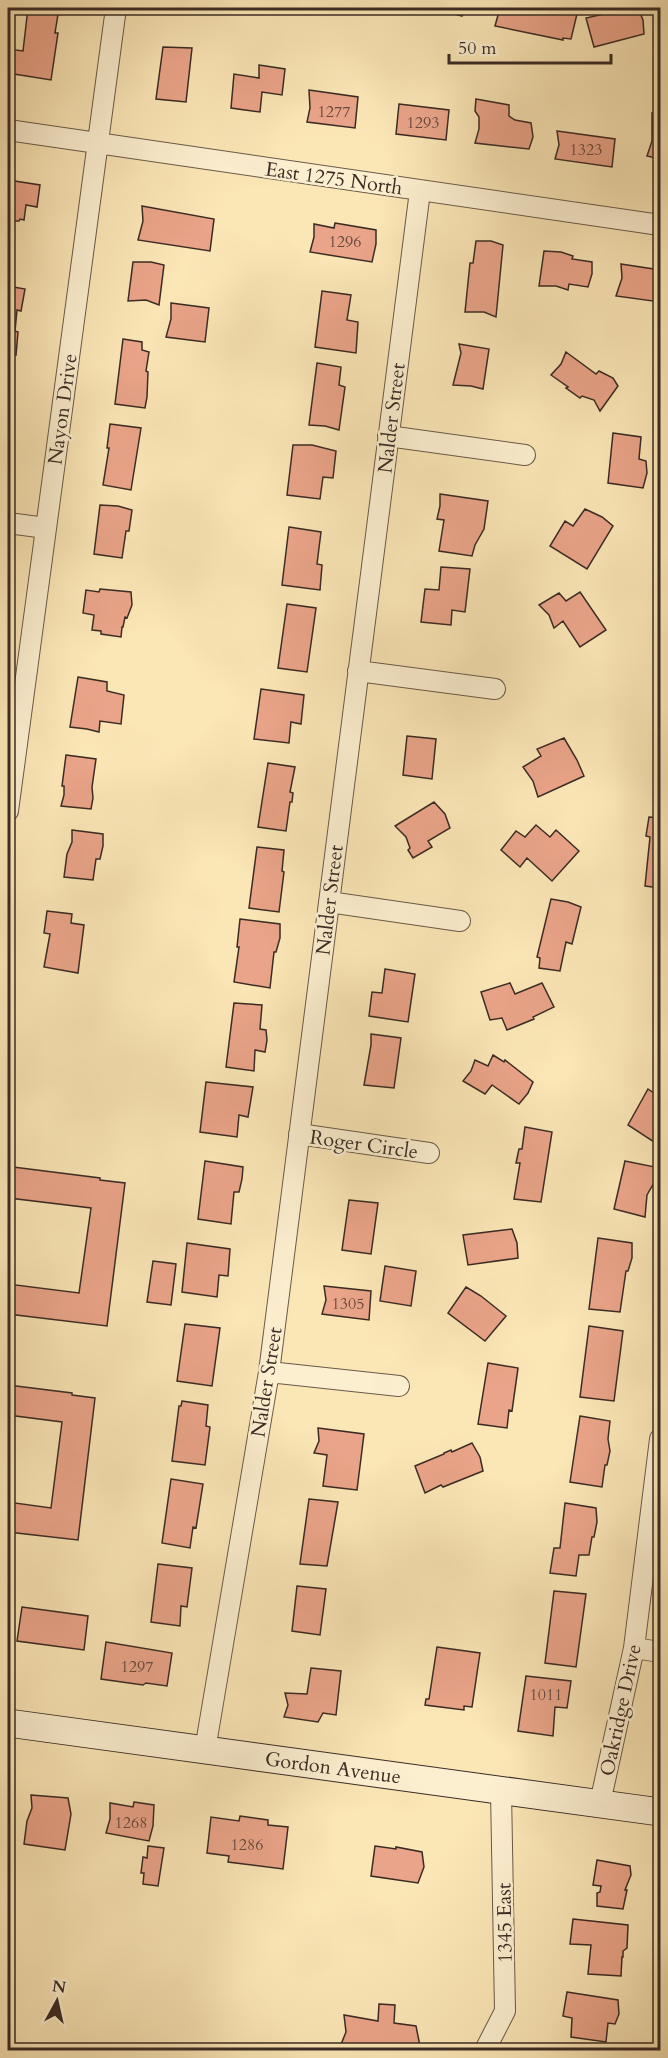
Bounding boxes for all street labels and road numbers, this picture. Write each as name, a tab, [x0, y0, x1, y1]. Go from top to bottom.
street label: East 1275 North	[264, 156, 404, 201]
street label: Nayon Drive	[41, 352, 84, 466]
street label: Nalder Street	[371, 361, 412, 475]
street label: Nalder Street	[309, 843, 350, 957]
street label: Roger Circle	[308, 1124, 420, 1165]
street label: Nalder Street	[244, 1324, 289, 1439]
street label: Oakridge Drive	[593, 1642, 648, 1779]
street label: Gordon Avenue	[263, 1745, 403, 1791]
street label: 1345 East	[490, 1882, 519, 1963]

